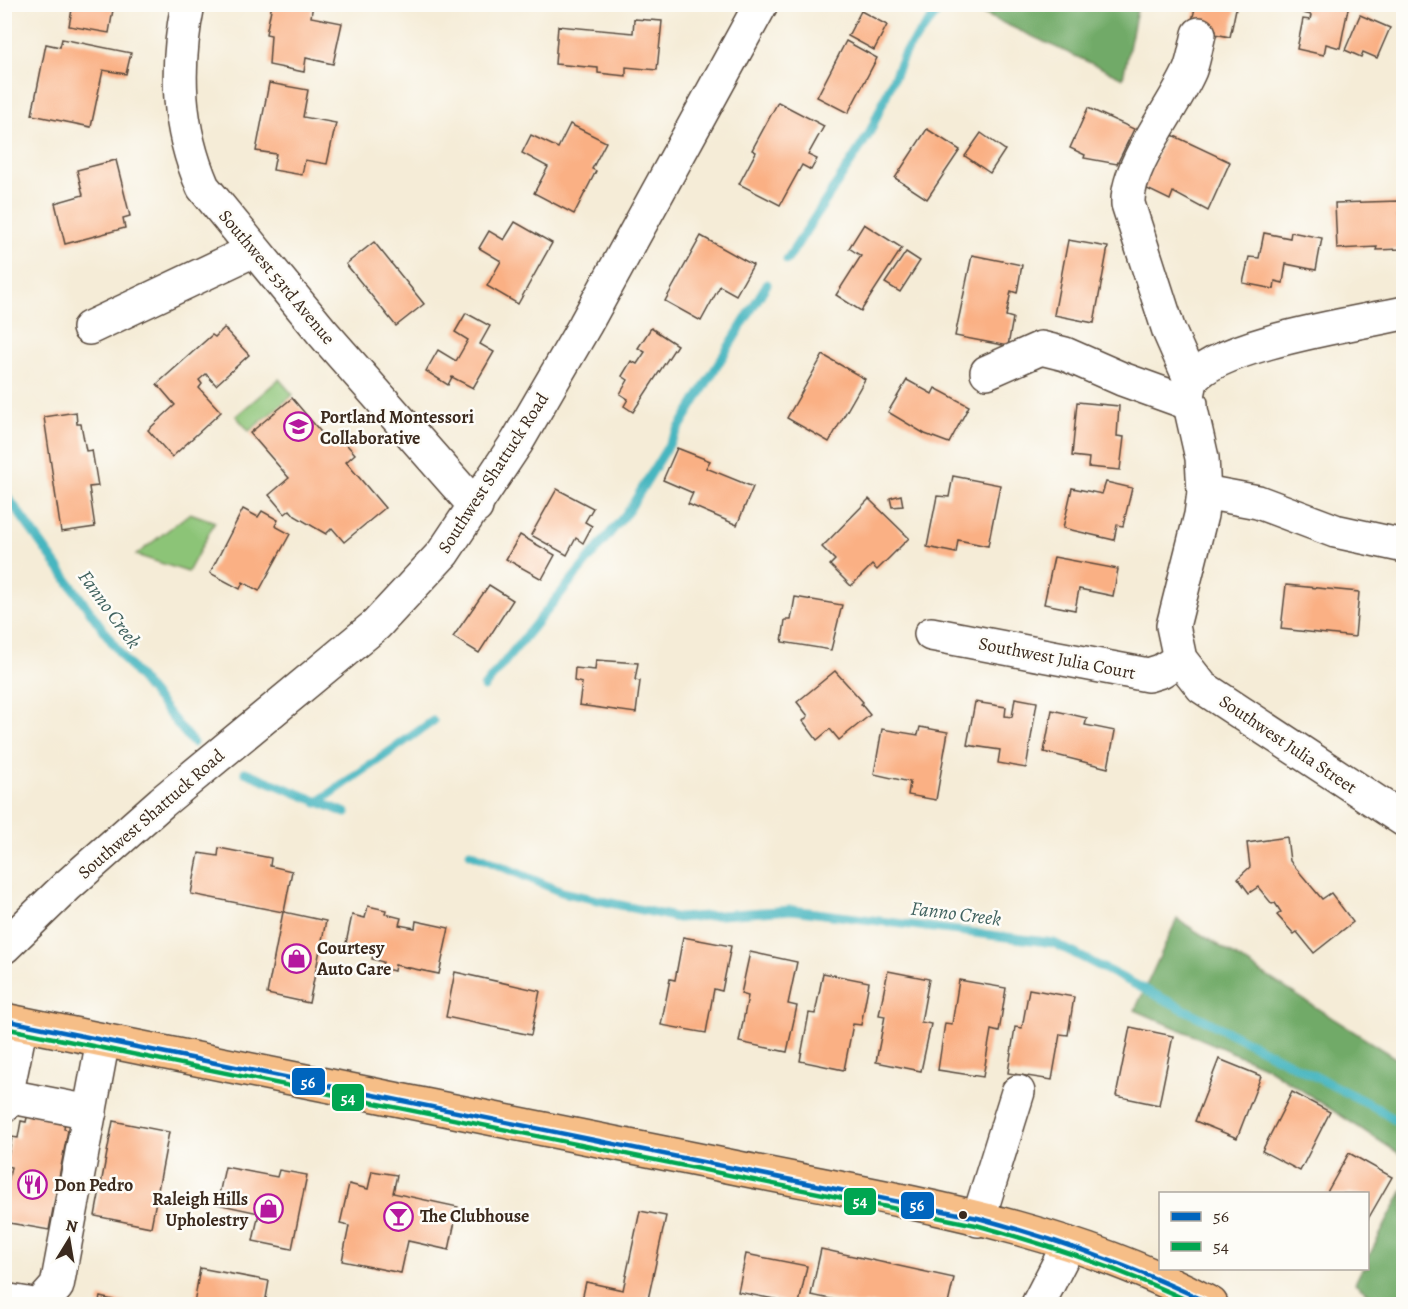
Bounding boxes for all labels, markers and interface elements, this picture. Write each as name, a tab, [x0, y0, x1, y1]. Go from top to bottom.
street label: Southwest 53rd Avenue	[213, 205, 341, 349]
street label: Southwest Shattuck Road	[432, 388, 554, 558]
place label: Portland Montessori Collaborative	[320, 405, 474, 450]
school or university icon: Portland Montessori Collaborative	[283, 411, 315, 443]
water label: Fanno Creek	[72, 564, 147, 654]
street label: Southwest Julia Court	[977, 631, 1138, 685]
street label: Southwest Julia Street	[1215, 689, 1362, 799]
street label: Southwest Shattuck Road	[73, 743, 230, 884]
water label: Fanno Creek	[909, 895, 1003, 932]
place label: Courtesy Auto Care	[316, 936, 391, 981]
shop icon: Courtesy Auto Care	[280, 942, 312, 974]
line badge: 56	[291, 1067, 326, 1096]
text: 56	[301, 1072, 316, 1094]
line badge: 54	[331, 1083, 365, 1112]
text: 54	[341, 1088, 356, 1110]
restaurant icon: Don Pedro	[17, 1169, 49, 1201]
place label: Don Pedro	[54, 1173, 133, 1197]
place label: Raleigh Hills Upholestry	[152, 1187, 249, 1232]
line badge: 54	[843, 1187, 877, 1216]
text: 54	[853, 1191, 868, 1213]
line badge: 56	[900, 1191, 935, 1220]
legend	[1159, 1192, 1369, 1270]
shop icon: Raleigh Hills Upholestry	[253, 1193, 285, 1225]
text: 56	[910, 1195, 925, 1217]
bar icon: The Clubhouse	[383, 1200, 415, 1232]
place label: The Clubhouse	[420, 1204, 529, 1228]
text: 56	[1213, 1204, 1229, 1228]
unlabelled marker	[957, 1209, 969, 1221]
north arrow	[39, 1210, 99, 1270]
text: N	[64, 1214, 80, 1238]
text: 54	[1213, 1234, 1229, 1258]

